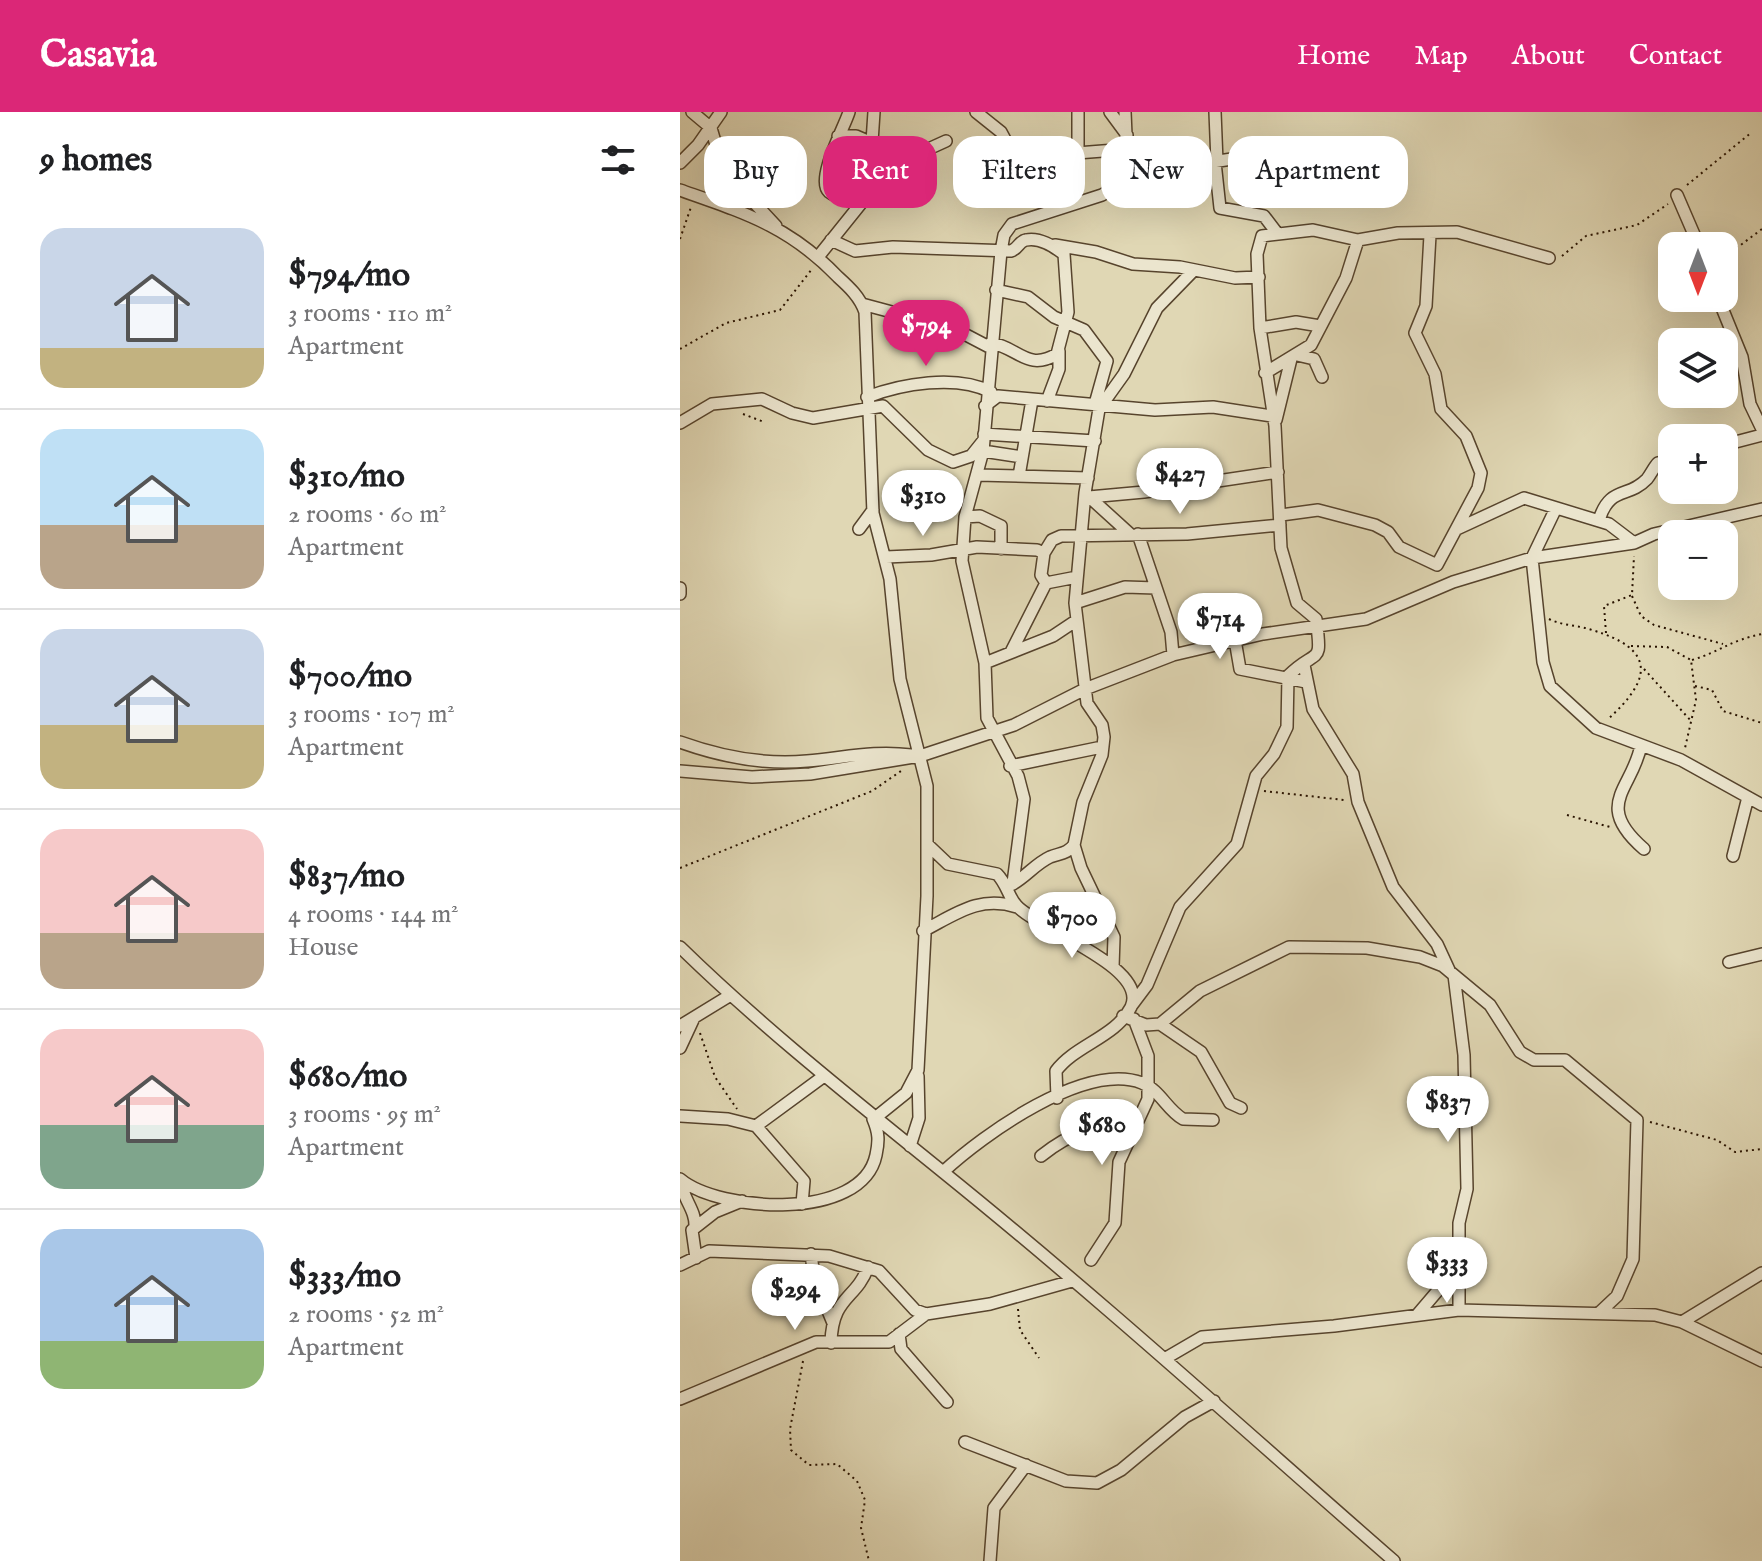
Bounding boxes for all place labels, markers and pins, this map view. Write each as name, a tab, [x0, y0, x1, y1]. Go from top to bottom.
pin: $794	[879, 300, 973, 368]
pin: $427	[1133, 448, 1227, 516]
pin: $310	[876, 470, 970, 538]
pin: $714	[1173, 593, 1267, 661]
pin: $700	[1025, 892, 1119, 960]
pin: $837	[1401, 1076, 1495, 1144]
pin: $680	[1055, 1099, 1149, 1167]
pin: $333	[1400, 1237, 1494, 1305]
pin: $294	[748, 1264, 842, 1332]

